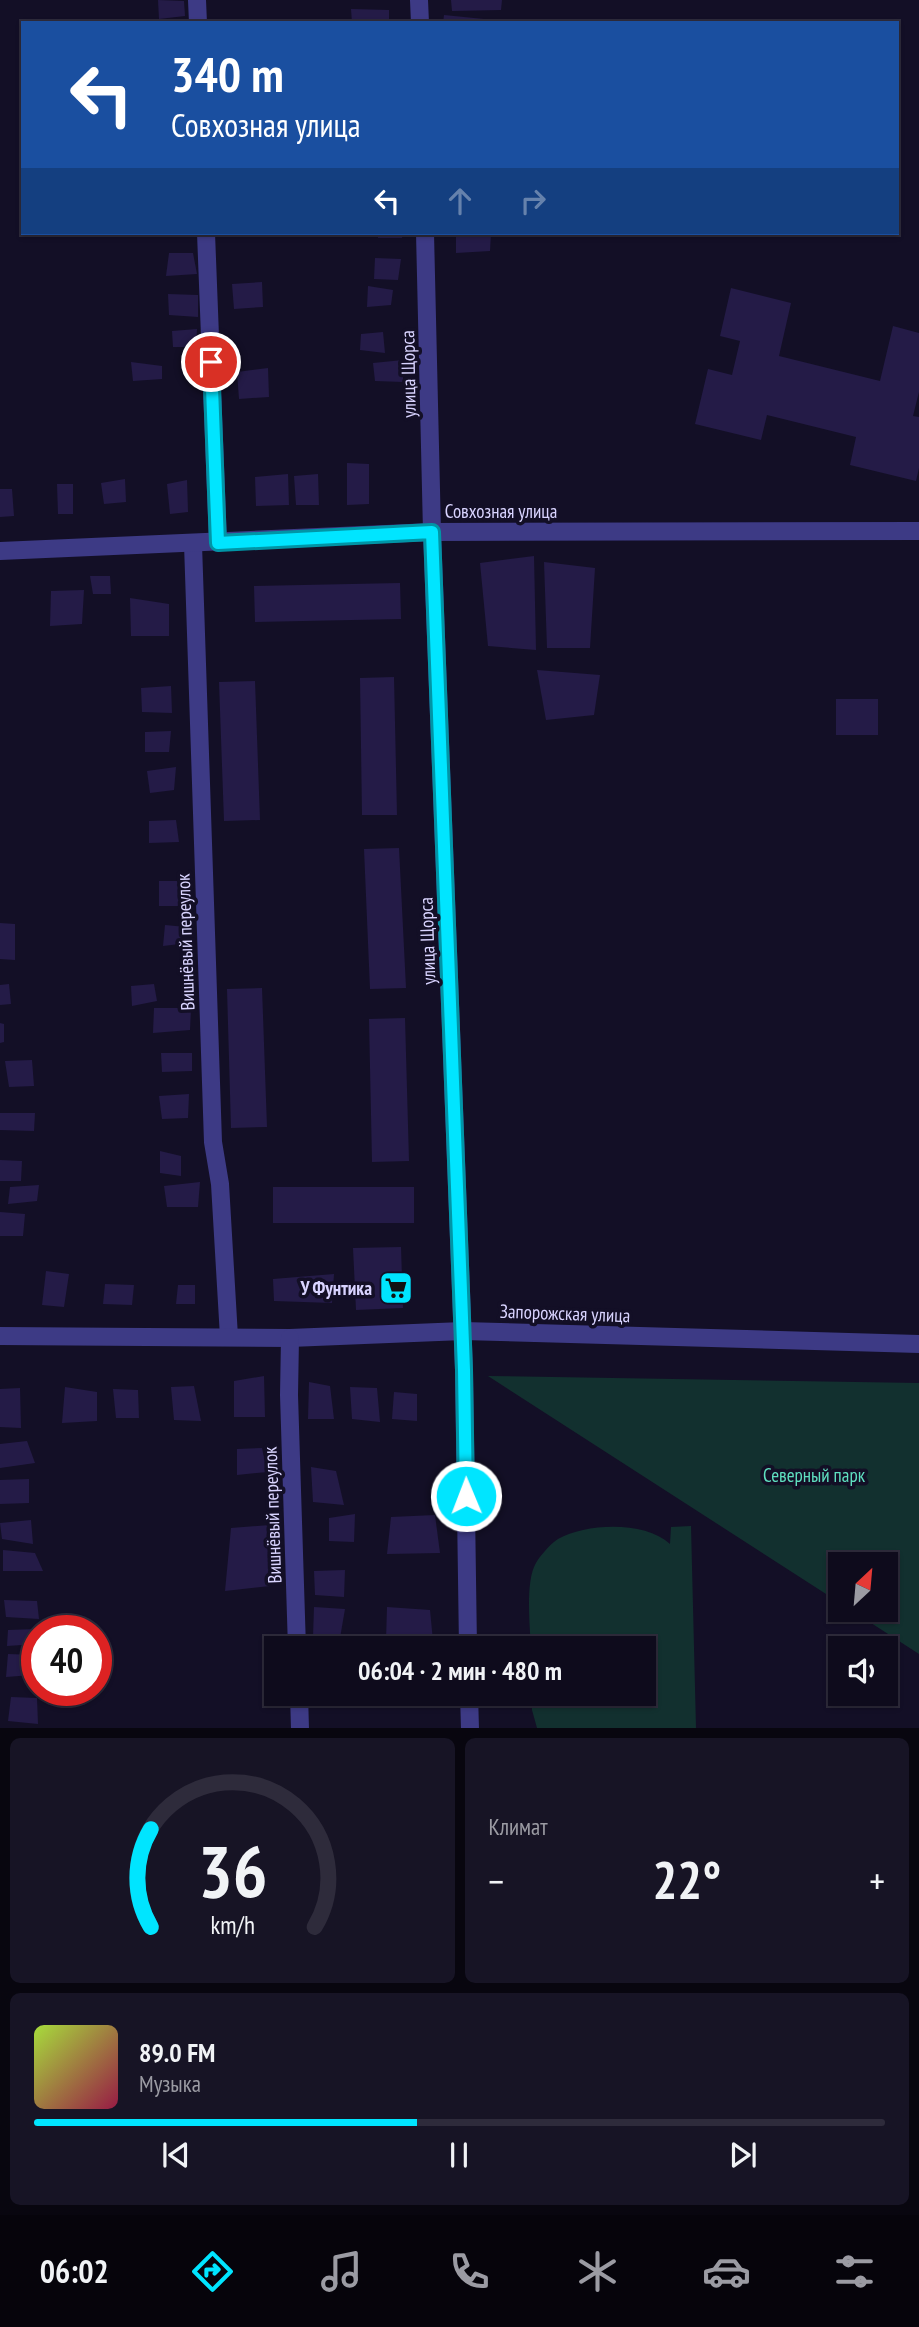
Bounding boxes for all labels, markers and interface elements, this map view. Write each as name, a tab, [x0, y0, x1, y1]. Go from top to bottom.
text: 340 m	[171, 42, 284, 106]
icon: left	[56, 49, 147, 140]
text: Совхозная улица	[171, 104, 361, 146]
icon: left	[368, 182, 406, 220]
icon: ahead	[441, 182, 479, 220]
icon: right	[514, 182, 552, 220]
street label: улица Щорса	[395, 330, 421, 418]
pin	[181, 332, 241, 392]
icon: arrive	[192, 343, 230, 381]
street label: Совхозная улица	[445, 499, 557, 523]
street label: Вишнёвый переулок	[171, 872, 199, 1011]
street label: улица Щорса	[413, 897, 441, 985]
supermarket icon: У Фунтика	[377, 1269, 415, 1307]
place label: У Фунтика	[299, 1276, 372, 1300]
street label: Запорожская улица	[499, 1299, 631, 1327]
street label: Вишнёвый переулок	[258, 1445, 286, 1584]
position arrow	[429, 1459, 503, 1533]
park label: Северный парк	[763, 1463, 866, 1487]
north arrow	[828, 1552, 898, 1622]
map controls	[828, 1552, 898, 1706]
speed limit sign: 40	[21, 1615, 112, 1706]
button: sound	[828, 1636, 898, 1706]
text: 06:04 · 2 мин · 480 m	[358, 1654, 562, 1687]
text: Климат	[489, 1812, 548, 1841]
text: 36	[197, 1823, 267, 1917]
text: 22°	[652, 1846, 721, 1913]
text: −	[489, 1856, 504, 1905]
text: +	[869, 1856, 885, 1905]
text: km/h	[210, 1908, 254, 1940]
text: 89.0 FM	[139, 2036, 215, 2069]
text: Музыка	[139, 2069, 201, 2098]
icon: previous	[157, 2136, 195, 2174]
icon: pause	[440, 2136, 478, 2174]
icon: next	[724, 2136, 762, 2174]
icon: directions	[188, 2247, 237, 2296]
icon: music	[317, 2247, 366, 2296]
icon: phone	[445, 2247, 494, 2296]
icon: climate	[573, 2247, 622, 2296]
icon: car	[702, 2247, 751, 2296]
icon: filters	[830, 2247, 879, 2296]
text: 06:02	[40, 2250, 109, 2292]

